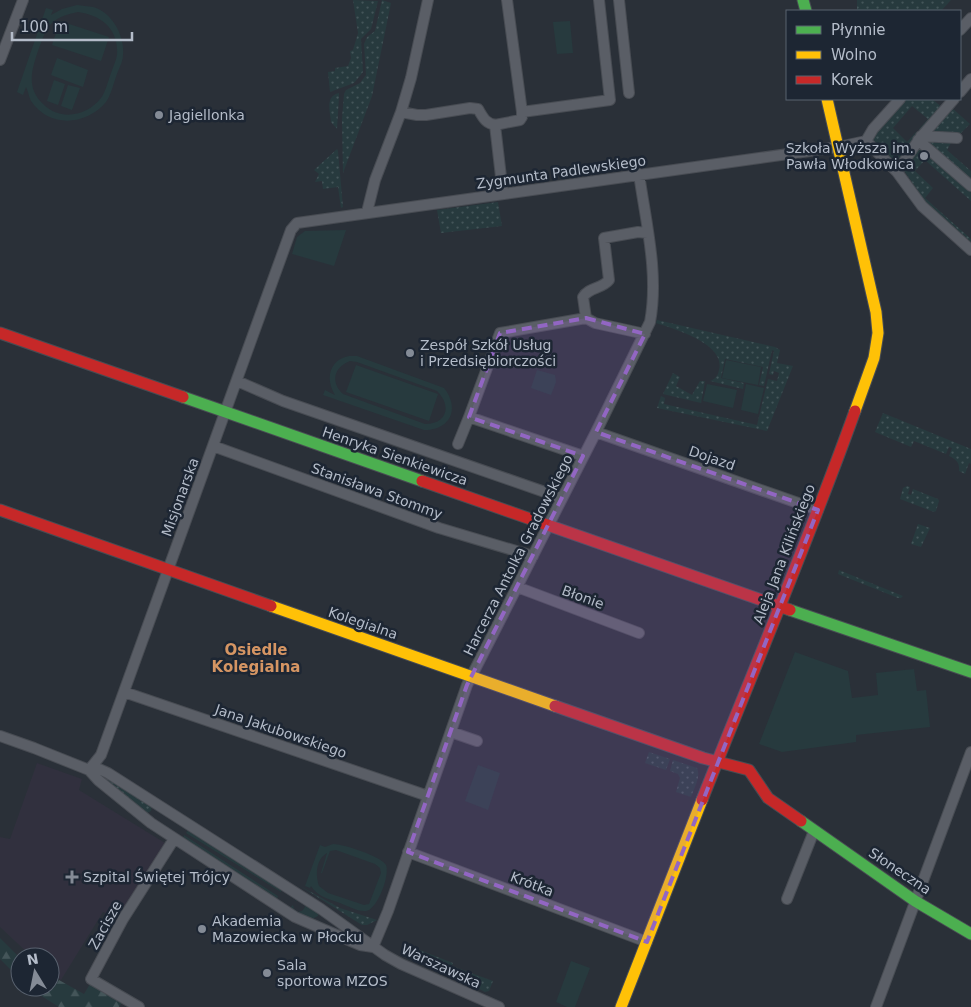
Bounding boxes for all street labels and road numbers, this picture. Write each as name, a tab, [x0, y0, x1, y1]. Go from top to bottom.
street label: Zygmunta Padlewskiego	[475, 152, 647, 192]
street label: Henryka Sienkiewicza	[320, 424, 470, 488]
street label: Dojazd	[687, 443, 737, 473]
street label: Harcerza Antolka Gradowskiego	[460, 452, 576, 658]
street label: Misjonarska	[158, 455, 202, 539]
street label: Stanisława Stommy	[309, 460, 445, 522]
street label: Aleja Jana Kilińskiego	[750, 482, 818, 626]
street label: Błonie	[560, 582, 606, 612]
street label: Kolegialna	[326, 604, 400, 642]
street label: Jana Jakubowskiego	[212, 701, 349, 761]
street label: Słoneczna	[866, 844, 934, 898]
street label: Krótka	[508, 868, 556, 900]
street label: Zacisze	[85, 898, 125, 952]
street label: Warszawska	[399, 941, 483, 991]

